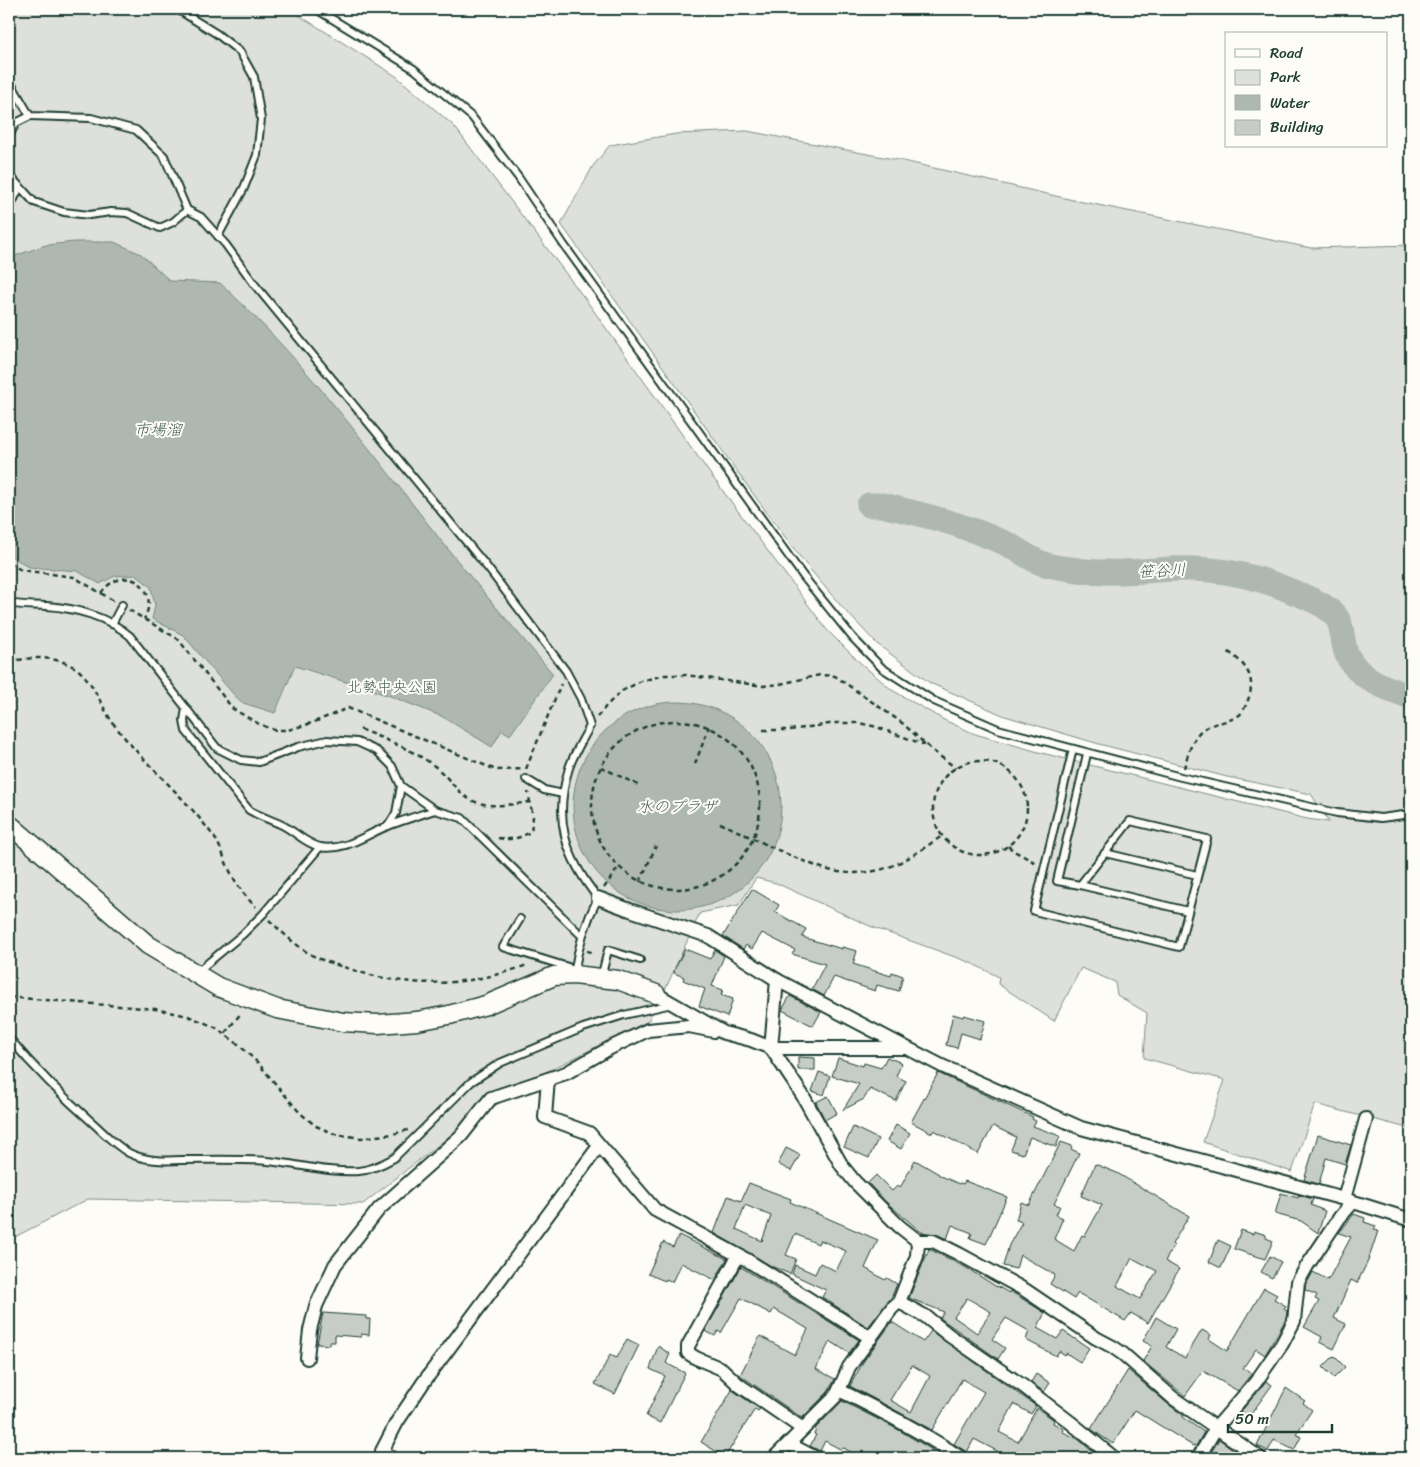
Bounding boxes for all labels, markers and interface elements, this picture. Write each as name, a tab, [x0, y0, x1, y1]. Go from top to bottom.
legend	[1225, 32, 1388, 148]
text: Road	[1270, 40, 1303, 66]
text: Park	[1270, 64, 1301, 90]
text: Water	[1270, 90, 1310, 116]
text: Building	[1270, 114, 1324, 140]
water label: 市場溜	[134, 415, 184, 444]
water label: 笹谷川	[1137, 555, 1187, 586]
park label: 北勢中央公園	[347, 674, 437, 700]
water label: 水のプラザ	[637, 792, 719, 821]
scale bar	[1228, 1402, 1331, 1434]
text: 50 m	[1235, 1406, 1270, 1432]

